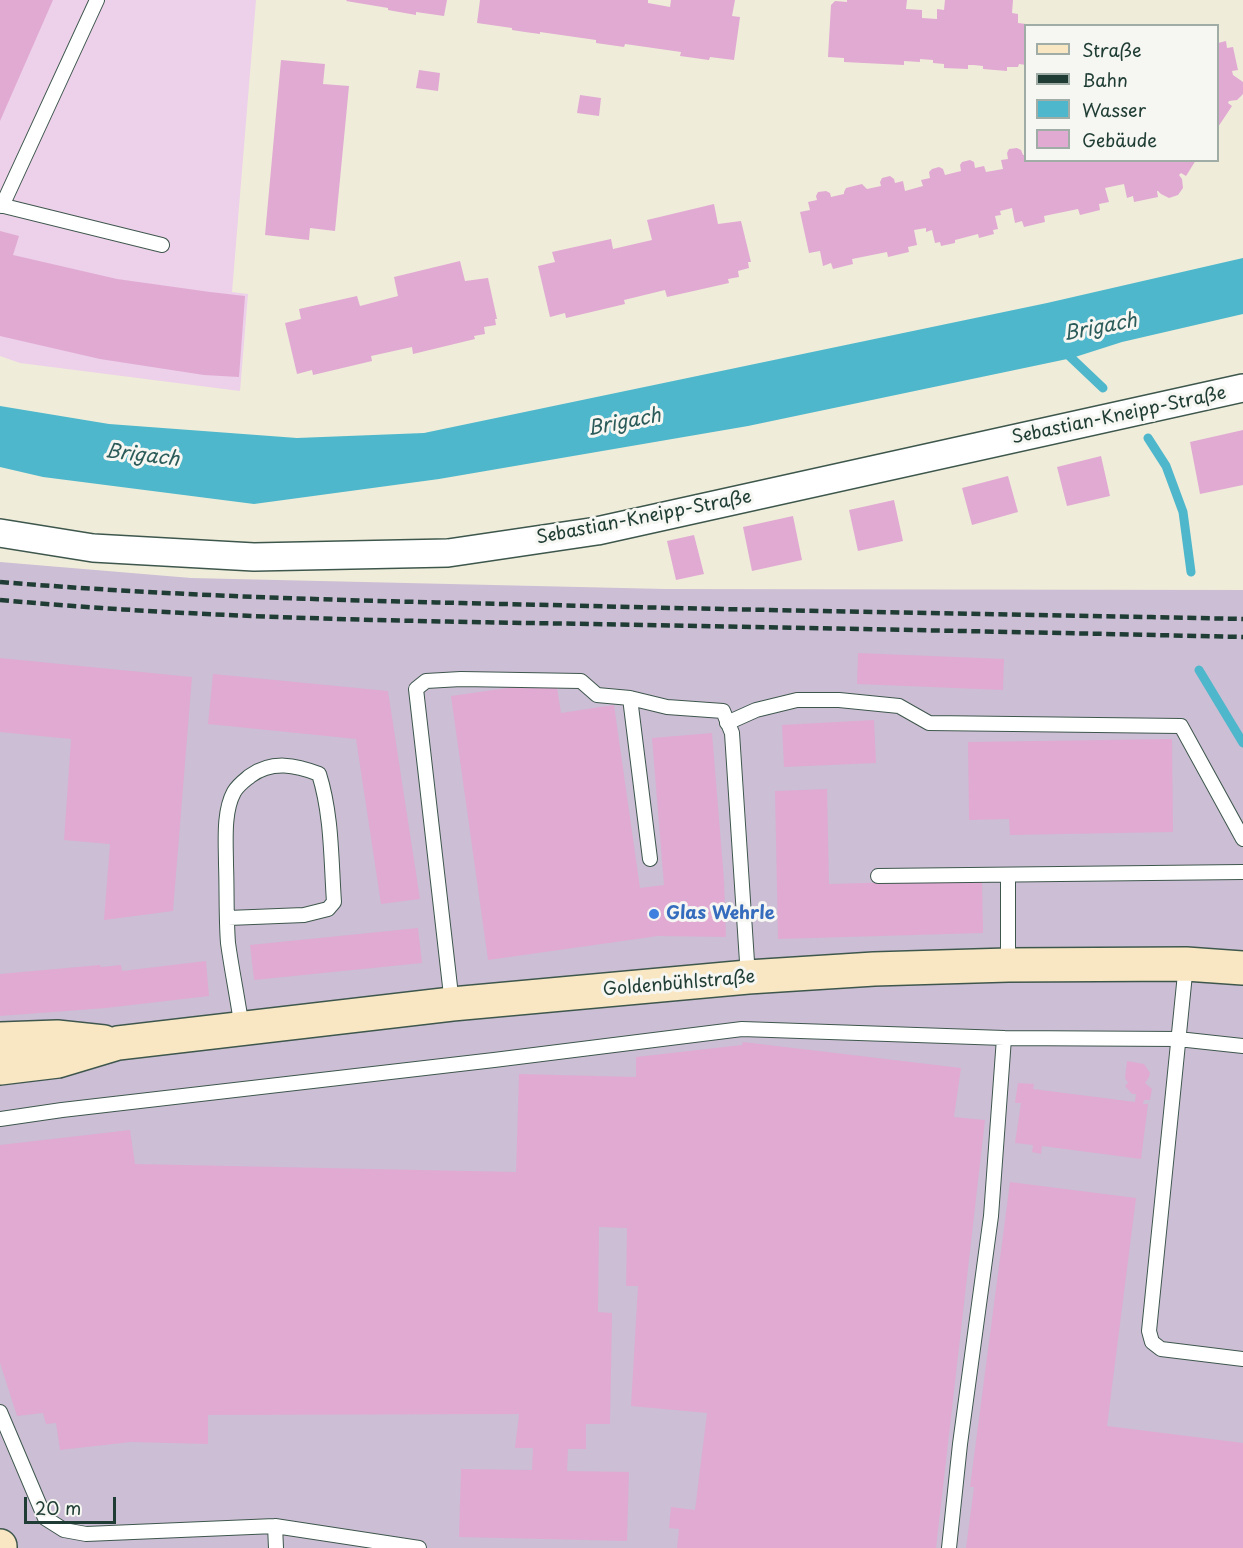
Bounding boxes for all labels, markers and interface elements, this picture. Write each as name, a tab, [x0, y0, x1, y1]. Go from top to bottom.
legend	[1024, 24, 1219, 162]
text: Straße	[1082, 36, 1142, 63]
text: Bahn	[1082, 66, 1128, 93]
text: Wasser	[1082, 96, 1146, 123]
text: Gebäude	[1082, 126, 1157, 153]
water label: Brigach	[1061, 309, 1139, 347]
street label: Sebastian-Kneipp-Straße	[1010, 383, 1228, 449]
water label: Brigach	[585, 404, 663, 442]
water label: Brigach	[103, 440, 181, 472]
street label: Sebastian-Kneipp-Straße	[535, 487, 753, 549]
place label: Glas Wehrle	[666, 903, 775, 925]
marker: Glas Wehrle	[647, 907, 661, 921]
street label: Goldenbühlstraße	[602, 967, 756, 1001]
scale bar	[27, 1485, 118, 1523]
text: 20 m	[35, 1494, 81, 1521]

